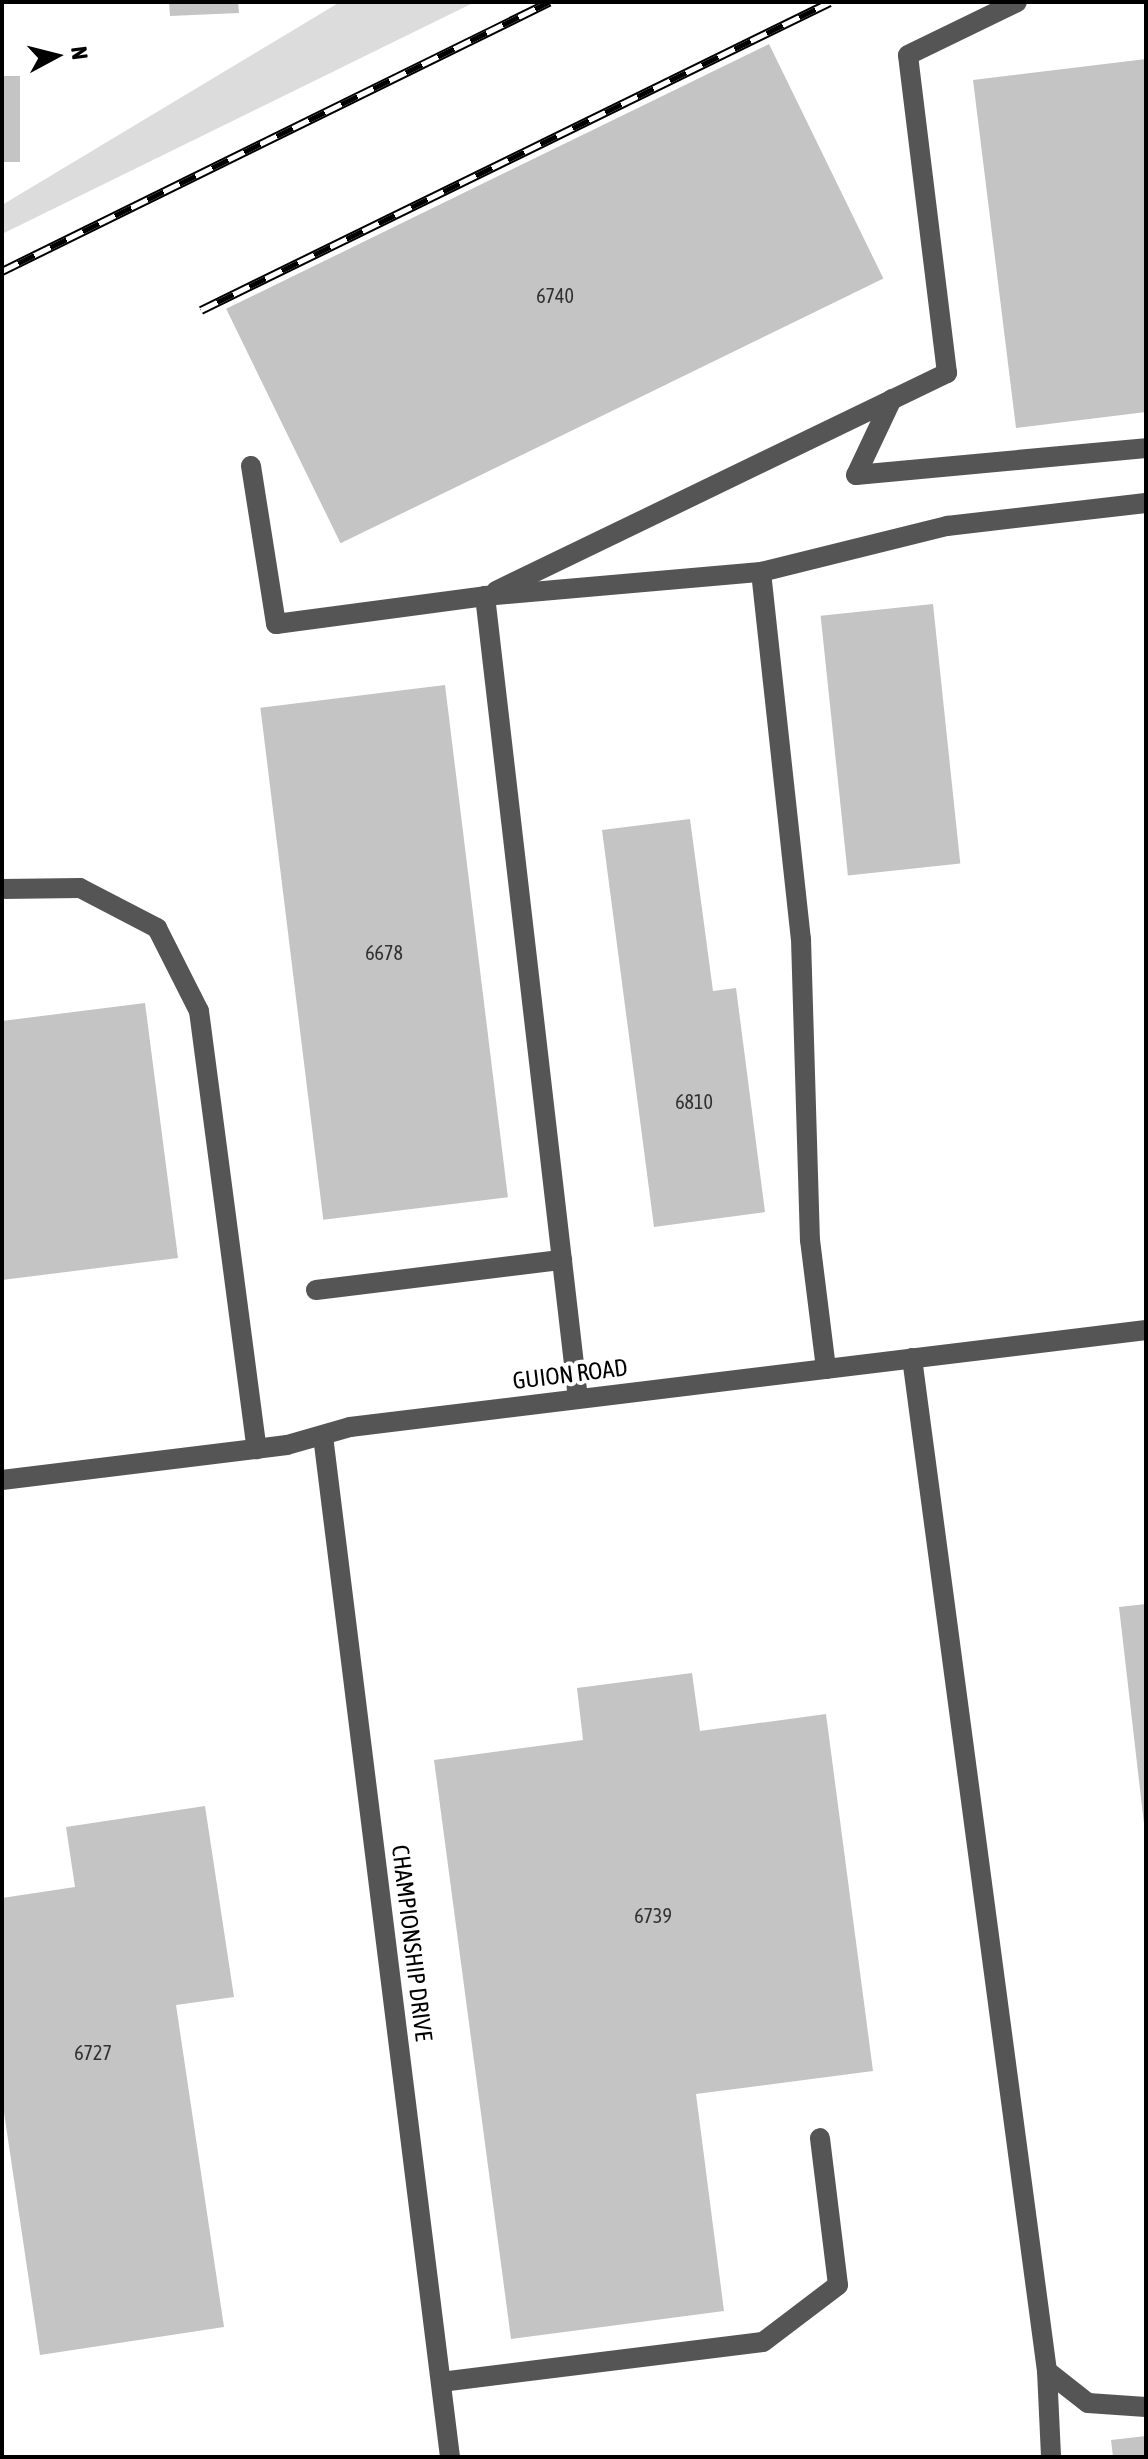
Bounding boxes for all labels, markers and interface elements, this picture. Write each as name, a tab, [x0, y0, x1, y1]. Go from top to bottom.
north arrow	[16, 16, 96, 96]
text: N	[66, 45, 94, 61]
house number: 6740	[536, 283, 574, 307]
house number: 6678	[365, 940, 403, 964]
house number: 6810	[675, 1089, 713, 1113]
street label: GUION ROAD	[511, 1353, 629, 1395]
street label: CHAMPIONSHIP DRIVE	[386, 1843, 438, 2043]
house number: 6739	[634, 1903, 672, 1927]
house number: 6727	[74, 2040, 112, 2064]

